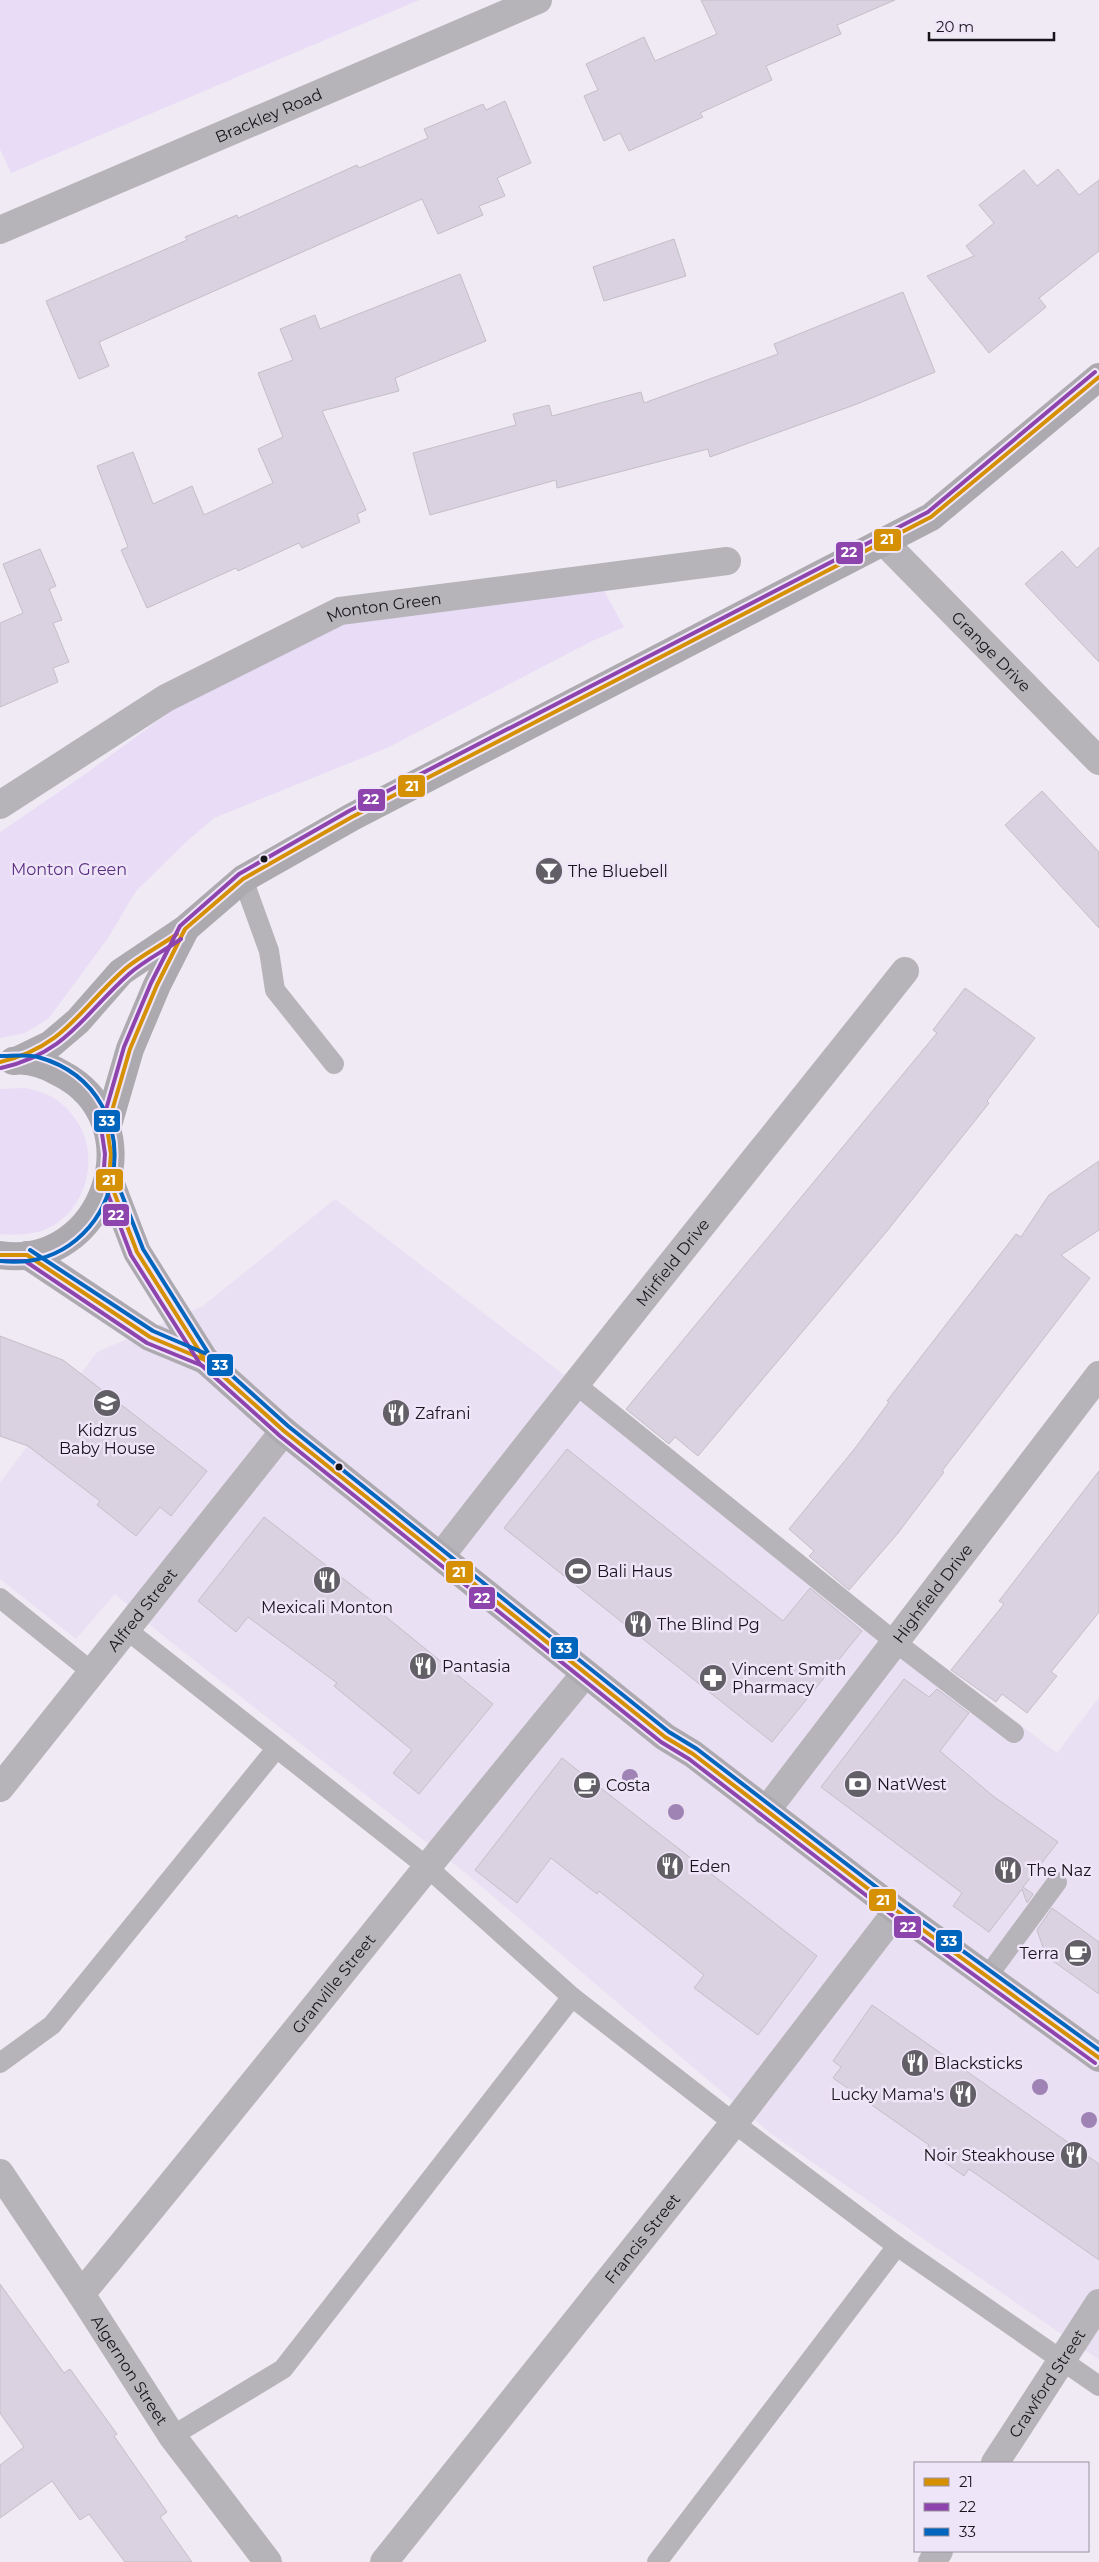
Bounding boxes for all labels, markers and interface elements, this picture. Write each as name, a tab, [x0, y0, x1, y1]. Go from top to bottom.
scale bar	[929, 10, 1054, 42]
text: 20 m	[936, 17, 974, 36]
street label: Brackley Road	[212, 84, 325, 146]
line badge: 21	[873, 528, 902, 552]
text: 21	[880, 530, 894, 548]
line badge: 22	[835, 541, 864, 565]
text: 22	[841, 543, 857, 561]
street label: Monton Green	[323, 589, 442, 626]
street label: Grange Drive	[948, 607, 1035, 696]
line badge: 21	[397, 774, 426, 798]
text: 21	[405, 777, 419, 795]
line badge: 22	[357, 788, 386, 812]
text: 22	[363, 790, 379, 808]
unlabelled marker	[259, 854, 269, 864]
bar icon: The Bluebell	[534, 856, 564, 886]
park label: Monton Green	[11, 860, 127, 879]
place label: The Bluebell	[568, 862, 668, 881]
line badge: 33	[93, 1109, 121, 1133]
text: 33	[98, 1112, 115, 1130]
line badge: 21	[95, 1168, 124, 1192]
text: 21	[102, 1171, 116, 1189]
line badge: 22	[102, 1203, 130, 1227]
text: 22	[108, 1206, 124, 1224]
street label: Mirfield Drive	[632, 1214, 713, 1310]
line badge: 33	[206, 1353, 234, 1377]
text: 33	[211, 1356, 228, 1374]
school or university icon: Kidzrus Baby House	[92, 1388, 122, 1418]
restaurant icon: Zafrani	[381, 1398, 411, 1428]
place label: Zafrani	[415, 1404, 471, 1423]
place label: Kidzrus Baby House	[59, 1421, 155, 1458]
unlabelled marker	[334, 1462, 344, 1472]
street label: Highfield Drive	[888, 1540, 976, 1647]
sports icon: Bali Haus	[563, 1556, 593, 1586]
line badge: 21	[445, 1560, 474, 1584]
place label: Bali Haus	[597, 1562, 673, 1581]
text: 21	[452, 1563, 466, 1581]
street label: Alfred Street	[103, 1564, 181, 1655]
restaurant icon: Mexicali Monton	[312, 1565, 342, 1595]
line badge: 22	[468, 1586, 496, 1610]
text: 22	[474, 1589, 490, 1607]
place label: Mexicali Monton	[261, 1598, 393, 1617]
restaurant icon: The Blind Pg	[623, 1609, 653, 1639]
place label: The Blind Pg	[657, 1615, 760, 1634]
line badge: 33	[550, 1636, 579, 1660]
text: 33	[555, 1639, 572, 1657]
restaurant icon: Pantasia	[408, 1651, 438, 1681]
place label: Pantasia	[442, 1657, 511, 1676]
place label: Vincent Smith Pharmacy	[732, 1660, 846, 1697]
pharmacy icon: Vincent Smith Pharmacy	[698, 1663, 728, 1693]
bank icon: NatWest	[843, 1769, 873, 1799]
cafe icon: Costa	[572, 1770, 602, 1800]
place label: NatWest	[877, 1775, 947, 1794]
place label: Costa	[606, 1776, 650, 1795]
restaurant icon: Eden	[655, 1851, 685, 1881]
restaurant icon: The Naz	[993, 1855, 1023, 1885]
place label: Eden	[689, 1857, 731, 1876]
place label: The Naz	[1027, 1861, 1091, 1880]
line badge: 21	[868, 1888, 897, 1912]
text: 21	[876, 1891, 890, 1909]
line badge: 22	[893, 1915, 922, 1939]
text: 22	[900, 1918, 916, 1936]
line badge: 33	[935, 1929, 963, 1953]
street label: Granville Street	[288, 1930, 379, 2037]
text: 33	[940, 1932, 957, 1950]
cafe icon: Terra	[1063, 1938, 1093, 1968]
place label: Terra	[1020, 1944, 1059, 1963]
restaurant icon: Blacksticks	[900, 2048, 930, 2078]
place label: Blacksticks	[934, 2054, 1023, 2073]
restaurant icon: Lucky Mama's	[948, 2079, 978, 2109]
place label: Lucky Mama's	[831, 2085, 944, 2104]
restaurant icon: Noir Steakhouse	[1059, 2140, 1089, 2170]
place label: Noir Steakhouse	[924, 2146, 1055, 2165]
street label: Francis Street	[600, 2189, 684, 2287]
street label: Algernon Street	[87, 2311, 172, 2429]
street label: Crawford Street	[1005, 2325, 1089, 2441]
legend	[914, 2462, 1089, 2552]
text: 21	[959, 2472, 973, 2491]
text: 22	[959, 2497, 976, 2516]
text: 33	[959, 2522, 976, 2541]

